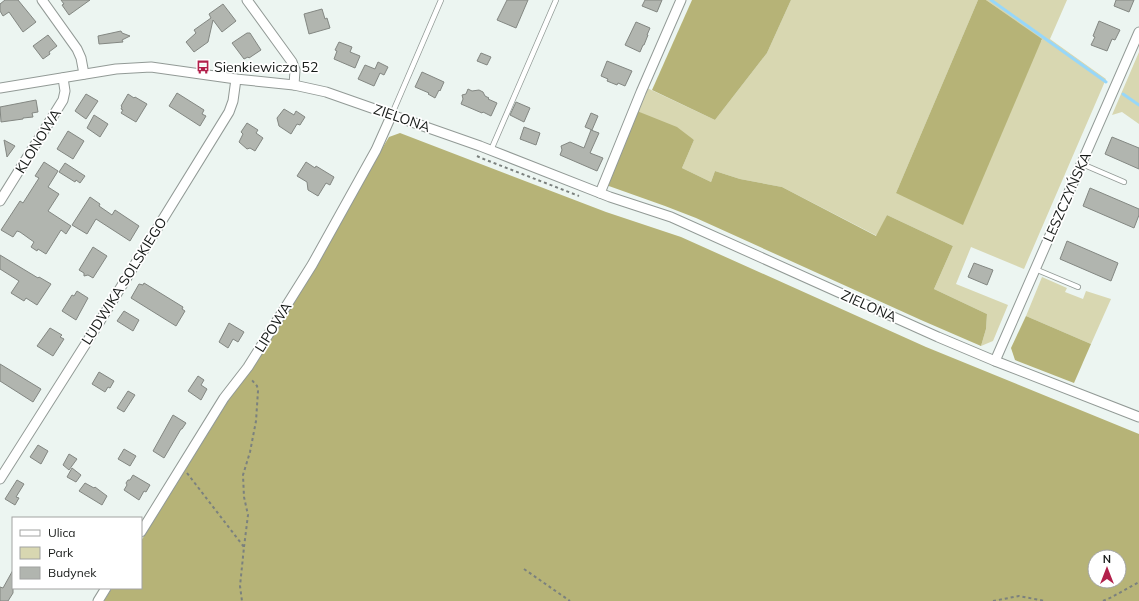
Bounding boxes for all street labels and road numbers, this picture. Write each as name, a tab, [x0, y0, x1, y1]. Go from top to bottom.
street label: ZIELONA	[371, 100, 433, 136]
street label: KLONOWA	[11, 105, 65, 177]
street label: LESZCZYŃSKA	[1039, 148, 1095, 245]
street label: LUDWIKA SOLSKIEGO	[77, 214, 171, 348]
street label: ZIELONA	[838, 286, 900, 326]
street label: LIPOWA	[251, 298, 296, 355]

